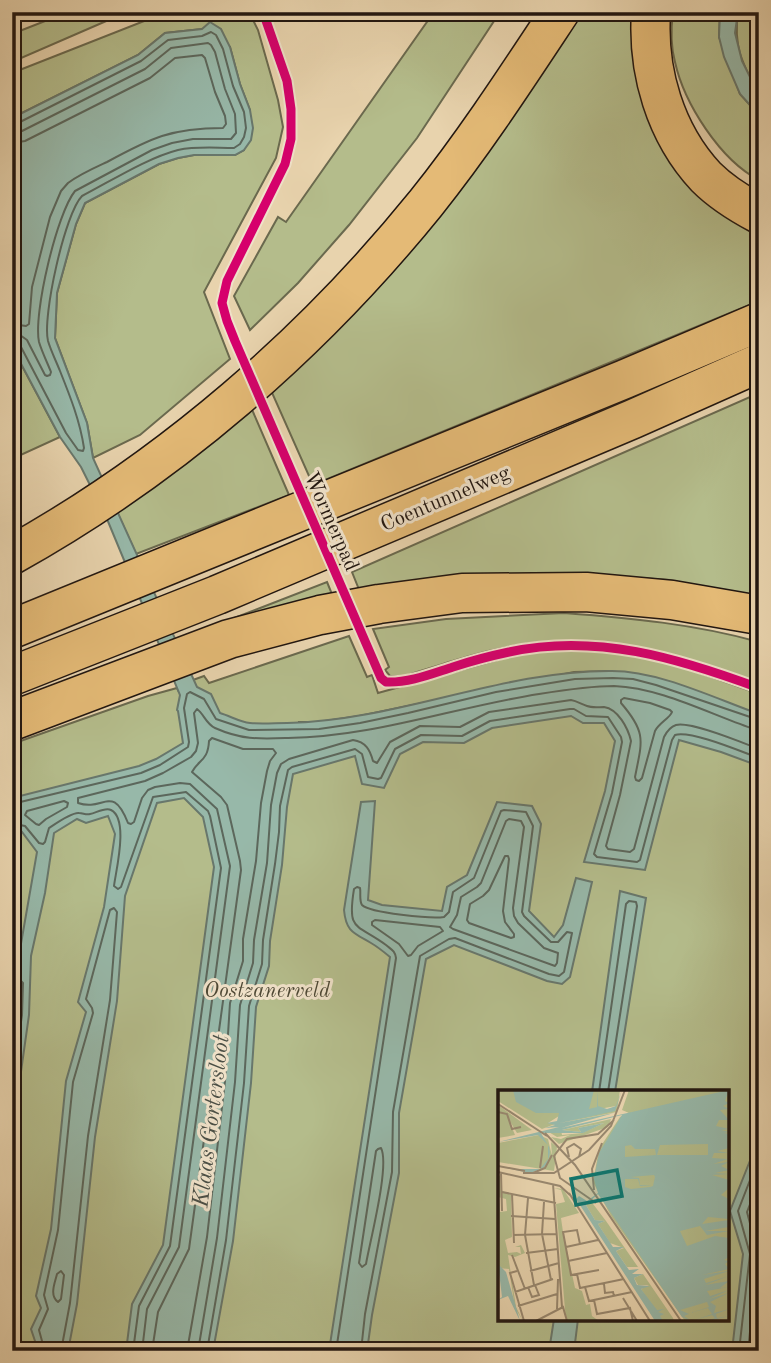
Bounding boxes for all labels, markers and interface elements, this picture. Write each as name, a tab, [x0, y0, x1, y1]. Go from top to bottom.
street label: Coentunnelweg	[378, 462, 514, 536]
street label: Wormerpad	[299, 469, 362, 575]
park label: Oostzanerveld	[204, 981, 331, 1002]
water label: Klaas Gortersloot	[189, 1033, 234, 1210]
inset map	[498, 1090, 729, 1321]

